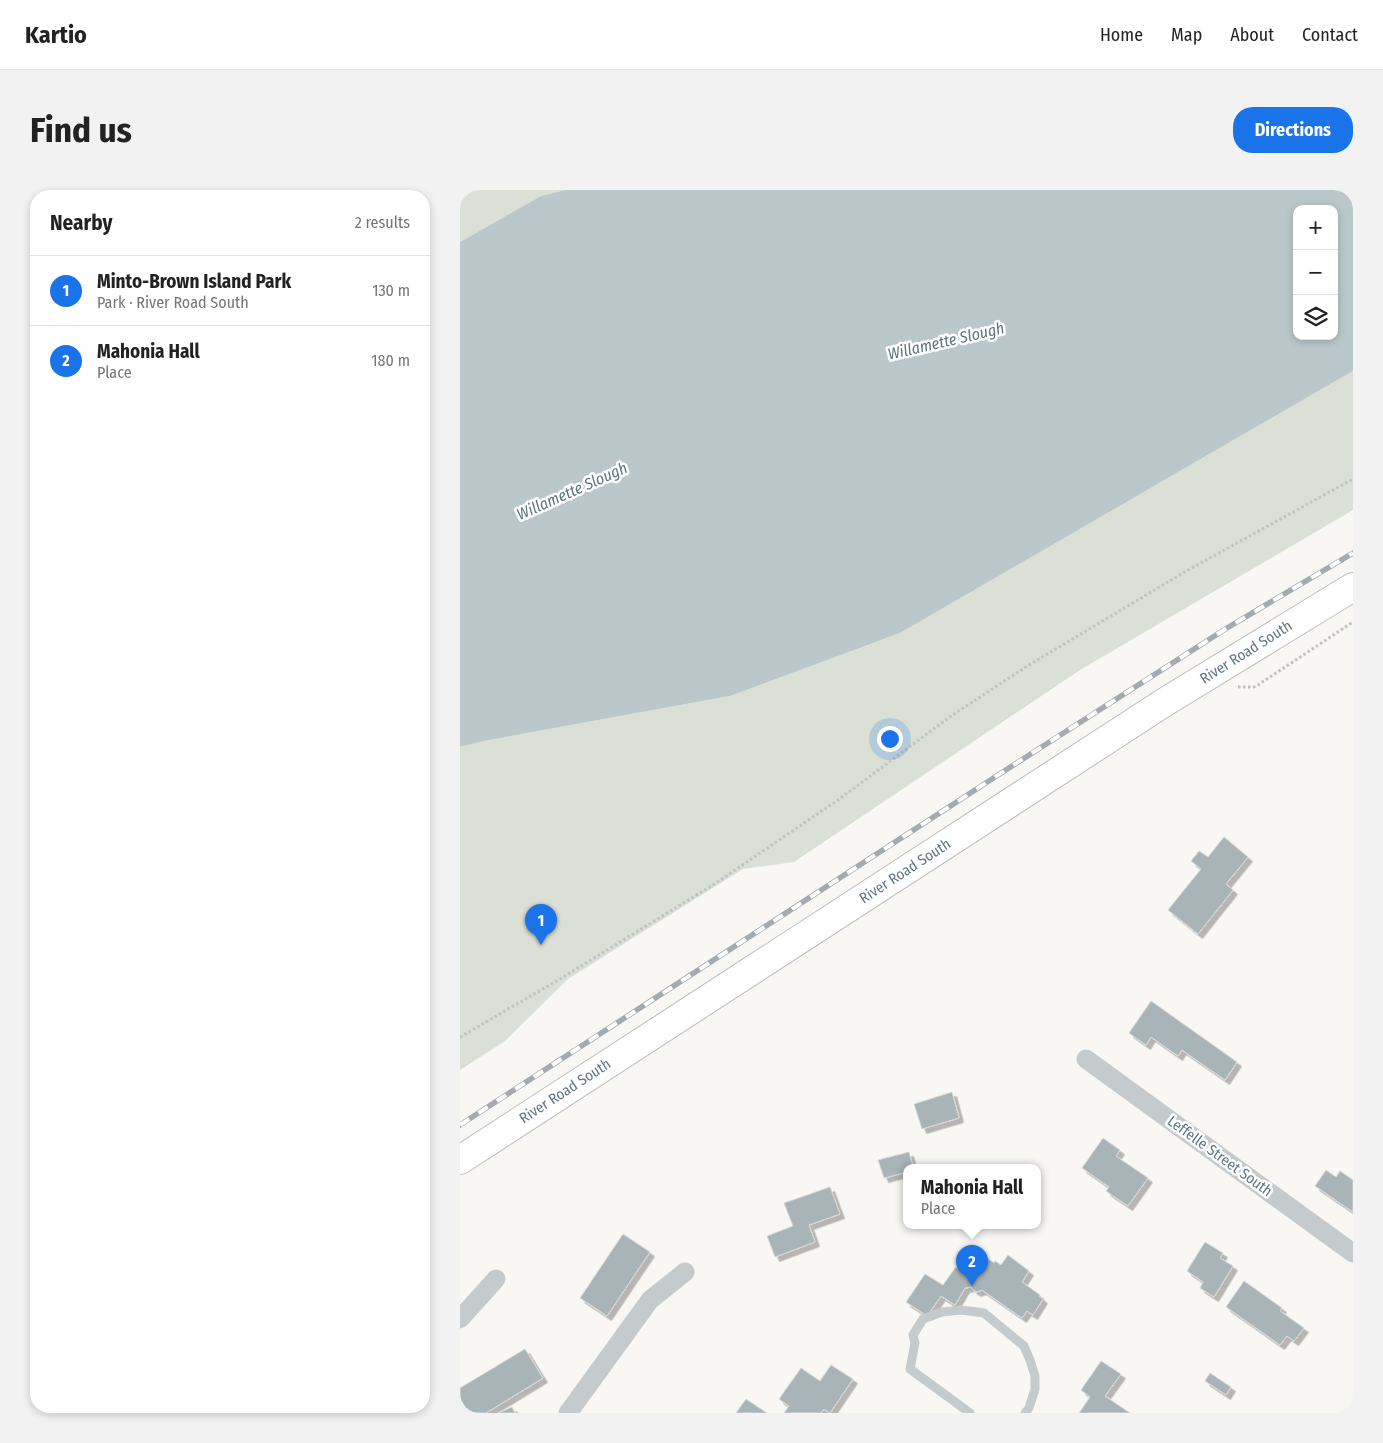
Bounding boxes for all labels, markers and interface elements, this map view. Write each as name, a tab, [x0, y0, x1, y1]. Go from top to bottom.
text: Kartio	[25, 21, 87, 49]
text: Home	[1100, 24, 1143, 46]
text: Map	[1171, 24, 1202, 46]
text: About	[1230, 24, 1274, 46]
text: Contact	[1302, 24, 1358, 46]
button: Directions	[1233, 107, 1353, 153]
text: Find us	[30, 109, 132, 151]
map controls	[1293, 205, 1338, 340]
button: +	[1293, 205, 1338, 250]
text: Nearby	[50, 210, 112, 236]
text: 2 results	[355, 213, 410, 232]
button: −	[1293, 250, 1338, 295]
text: Minto-Brown Island Park	[97, 270, 291, 293]
text: 1	[63, 281, 69, 300]
text: 130 m	[372, 281, 410, 300]
text: Park · River Road South	[97, 293, 249, 312]
button: layers	[1293, 295, 1338, 340]
water label: Willamette Slough	[886, 318, 1006, 364]
text: Mahonia Hall	[97, 340, 200, 363]
text: 2	[62, 351, 70, 370]
text: 180 m	[371, 351, 410, 370]
text: Place	[97, 363, 132, 382]
water label: Willamette Slough	[514, 458, 630, 524]
street label: River Road South	[1197, 616, 1295, 688]
your location	[877, 726, 903, 752]
street label: River Road South	[856, 835, 954, 907]
pin: 1	[525, 904, 557, 945]
street label: River Road South	[516, 1055, 614, 1127]
street label: Leffelle Street South	[1164, 1112, 1276, 1200]
popup	[903, 1164, 1041, 1229]
text: Mahonia Hall	[921, 1176, 1023, 1199]
text: Place	[921, 1199, 955, 1218]
pin: 2	[956, 1245, 988, 1286]

